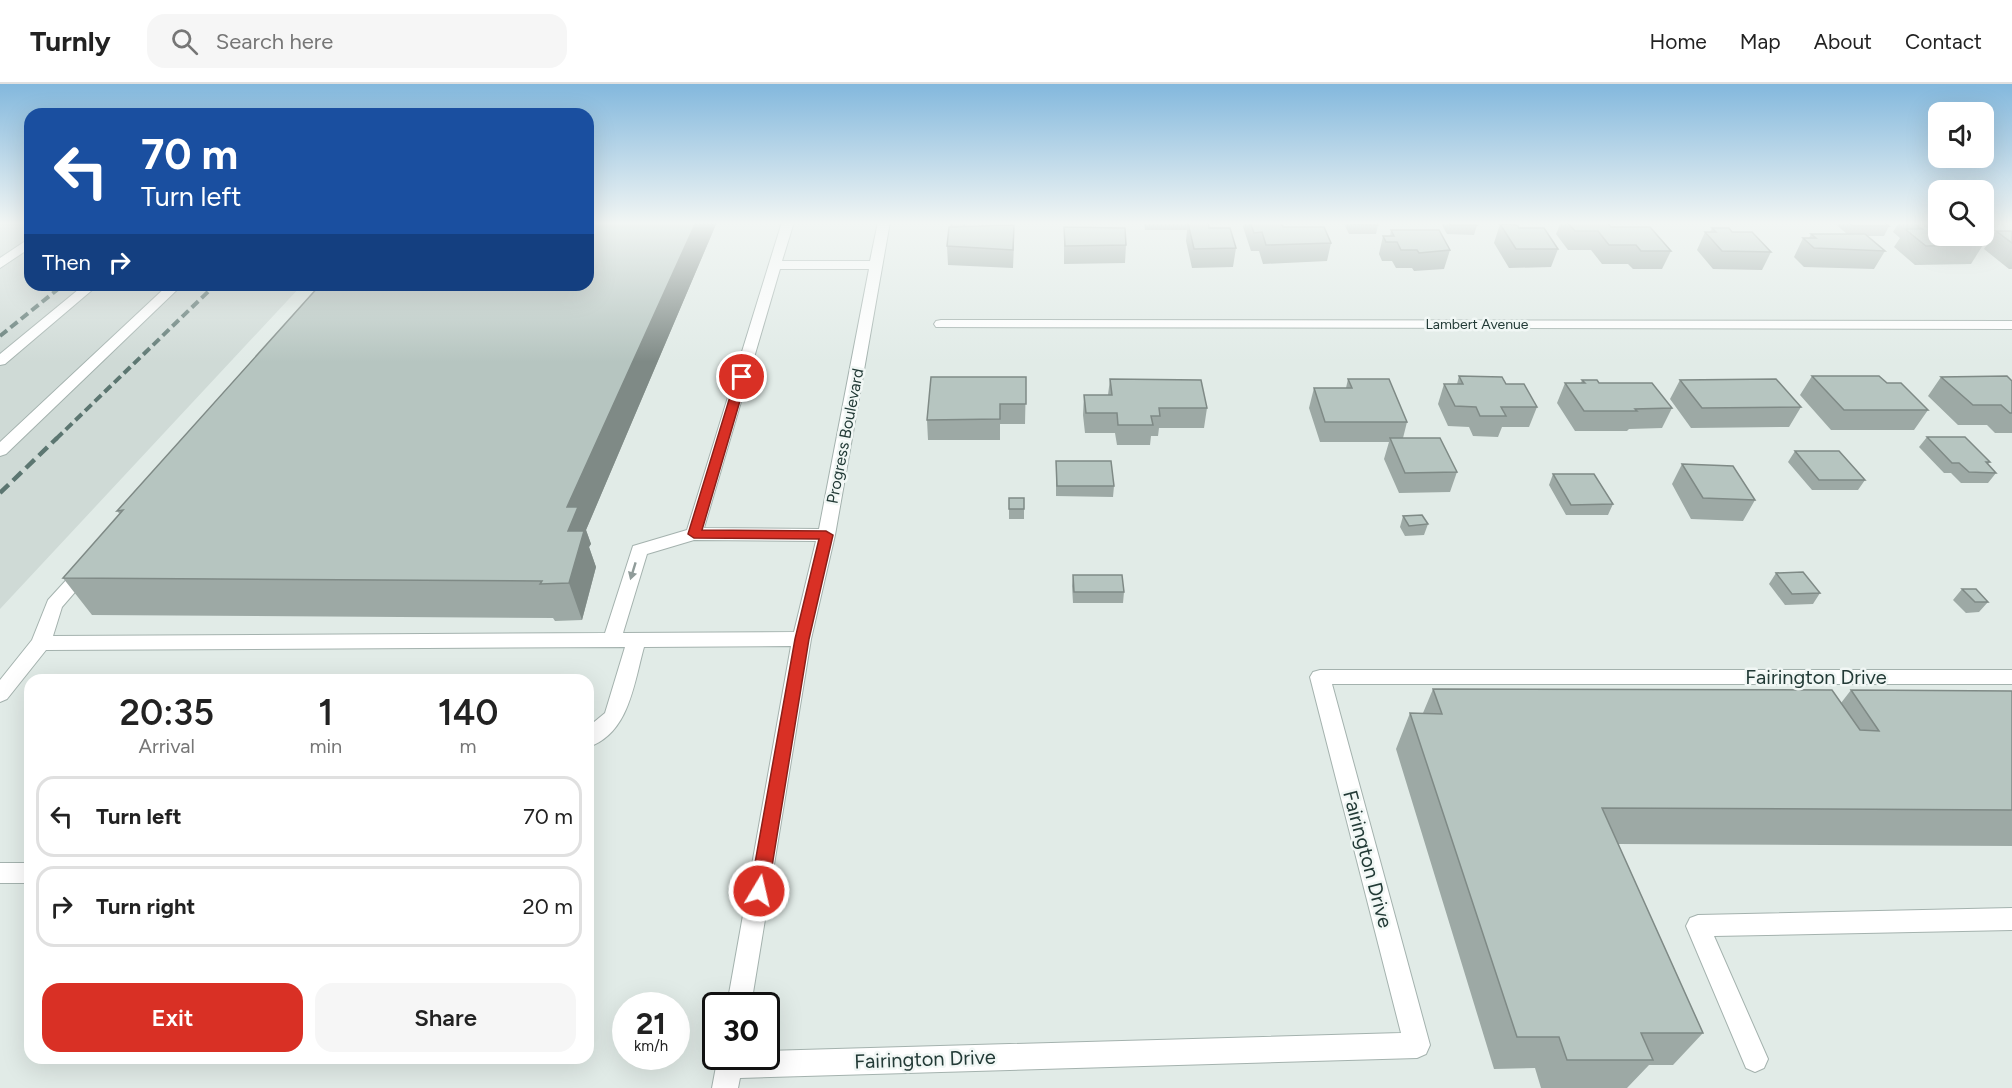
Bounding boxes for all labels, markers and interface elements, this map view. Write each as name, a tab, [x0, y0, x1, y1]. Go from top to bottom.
search box	[147, 14, 567, 68]
text: Turnly	[30, 24, 111, 58]
icon: search	[168, 25, 201, 58]
text: Search here	[216, 28, 333, 55]
text: Home	[1650, 29, 1707, 54]
text: Map	[1740, 29, 1781, 54]
text: About	[1814, 29, 1872, 54]
text: Contact	[1905, 29, 1982, 54]
map controls	[1928, 102, 1994, 246]
button: sound	[1928, 102, 1994, 168]
text: 70 m	[141, 129, 238, 180]
icon: left	[42, 132, 120, 210]
text: Turn left	[141, 180, 241, 213]
button: search	[1928, 180, 1994, 246]
icon: right	[103, 246, 136, 279]
text: Then	[42, 249, 91, 276]
street label: Lambert Avenue	[1425, 316, 1529, 333]
pin	[716, 351, 767, 402]
icon: arrive	[725, 360, 758, 393]
street label: Progress Boulevard	[823, 367, 867, 505]
one-way arrow	[628, 562, 637, 580]
street label: Fairington Drive	[1745, 665, 1887, 689]
text: 20:35	[119, 691, 214, 734]
text: 1	[318, 691, 333, 734]
text: 140	[438, 691, 499, 734]
text: Arrival	[138, 734, 195, 758]
text: min	[309, 734, 342, 758]
text: m	[460, 734, 477, 758]
street label: Fairington Drive	[1338, 788, 1398, 930]
icon: left	[45, 800, 78, 833]
text: Turn left	[96, 803, 182, 830]
text: 70 m	[523, 803, 573, 830]
position arrow	[727, 859, 791, 923]
icon: right	[45, 890, 78, 923]
text: Turn right	[96, 893, 195, 920]
text: 20 m	[522, 893, 573, 920]
button: Exit	[42, 983, 303, 1052]
button: Share	[315, 983, 576, 1052]
speed limit sign: 30	[702, 992, 780, 1070]
text: 21	[636, 1005, 666, 1042]
text: km/h	[634, 1037, 668, 1055]
street label: Fairington Drive	[854, 1045, 996, 1073]

